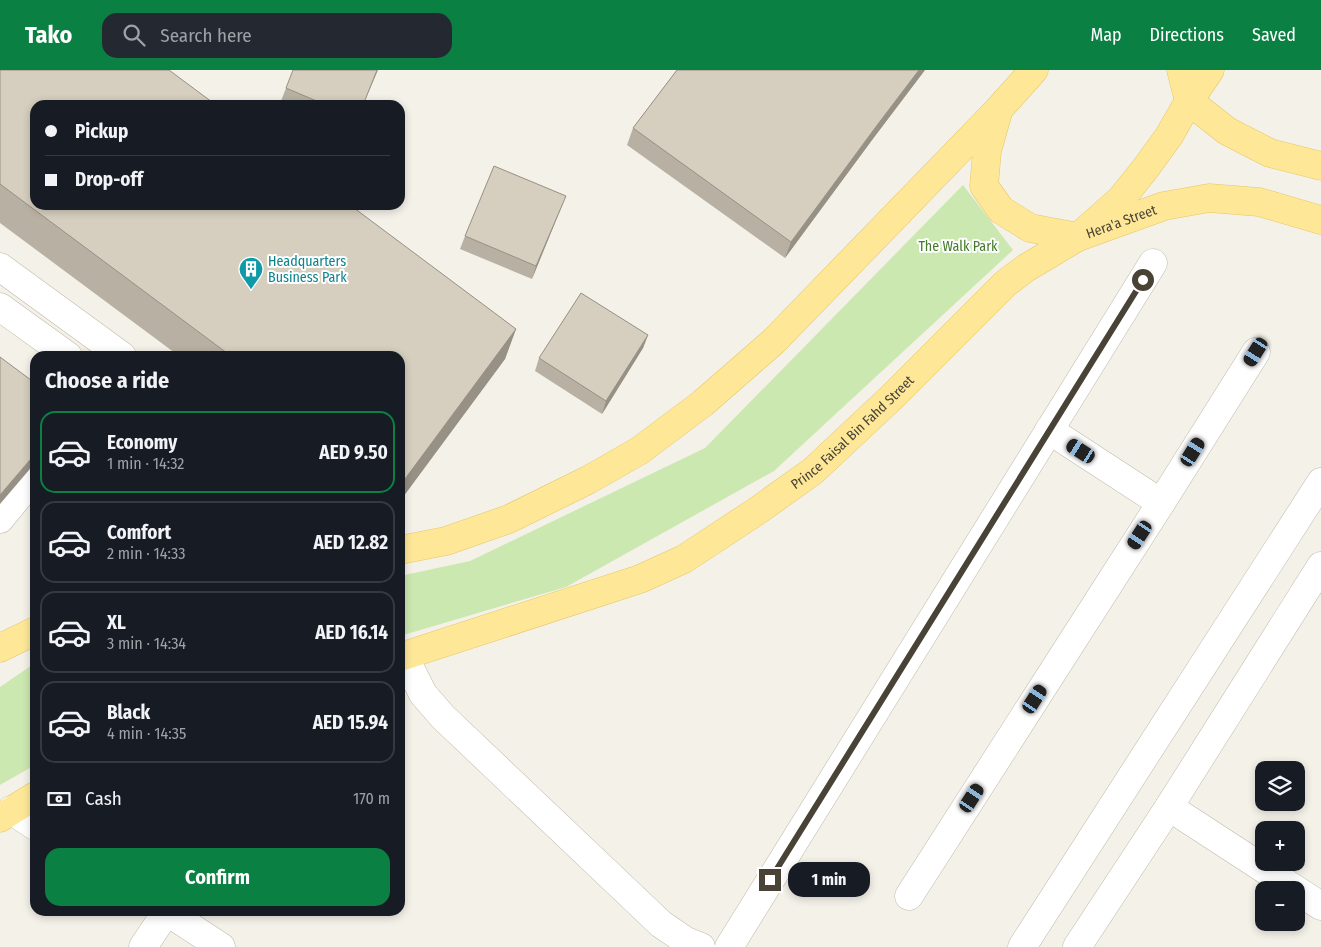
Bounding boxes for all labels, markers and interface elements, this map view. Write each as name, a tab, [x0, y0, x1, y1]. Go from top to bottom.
search box	[102, 13, 452, 58]
text: Tako	[25, 21, 72, 49]
icon: search	[120, 21, 148, 49]
text: Search here	[160, 24, 252, 47]
text: Map	[1090, 24, 1122, 46]
text: Directions	[1150, 24, 1224, 46]
text: Saved	[1252, 24, 1296, 46]
text: Pickup	[75, 120, 128, 143]
text: Drop-off	[75, 168, 143, 191]
street label: Hera'a Street	[1084, 201, 1159, 242]
park label: The Walk Park	[918, 238, 998, 255]
place label: Headquarters Business Park	[268, 253, 347, 286]
building icon: Headquarters Business Park	[238, 256, 264, 290]
route start	[1132, 269, 1154, 291]
car	[1241, 335, 1270, 369]
text: Choose a ride	[45, 367, 169, 394]
street label: Prince Faisal Bin Fahd Street	[788, 372, 918, 493]
icon: car	[47, 430, 92, 475]
text: Economy	[107, 431, 177, 454]
car	[1178, 435, 1207, 469]
car	[1064, 437, 1097, 465]
text: AED 9.50	[319, 441, 388, 464]
text: 1 min · 14:32	[107, 454, 184, 473]
car	[1125, 518, 1154, 552]
icon: car	[47, 520, 92, 565]
text: Comfort	[107, 521, 171, 544]
text: AED 12.82	[314, 531, 388, 554]
text: 2 min · 14:33	[107, 544, 185, 563]
icon: car	[47, 610, 92, 655]
text: XL	[107, 611, 126, 634]
text: AED 16.14	[315, 621, 388, 644]
text: 3 min · 14:34	[107, 634, 186, 653]
car	[1020, 682, 1049, 716]
icon: car	[47, 700, 92, 745]
text: Black	[107, 701, 150, 724]
text: AED 15.94	[313, 711, 388, 734]
text: 4 min · 14:35	[107, 724, 186, 743]
map controls	[1255, 761, 1305, 931]
button: layers	[1255, 761, 1305, 811]
car	[957, 781, 986, 815]
icon: cash	[45, 785, 73, 813]
text: Cash	[85, 787, 122, 810]
text: 170 m	[353, 789, 390, 808]
button: +	[1255, 821, 1305, 871]
button: Confirm	[45, 848, 390, 906]
callout: 1 min	[788, 862, 870, 898]
route end	[759, 869, 781, 891]
text: 1 min	[812, 870, 846, 889]
button: −	[1255, 881, 1305, 931]

